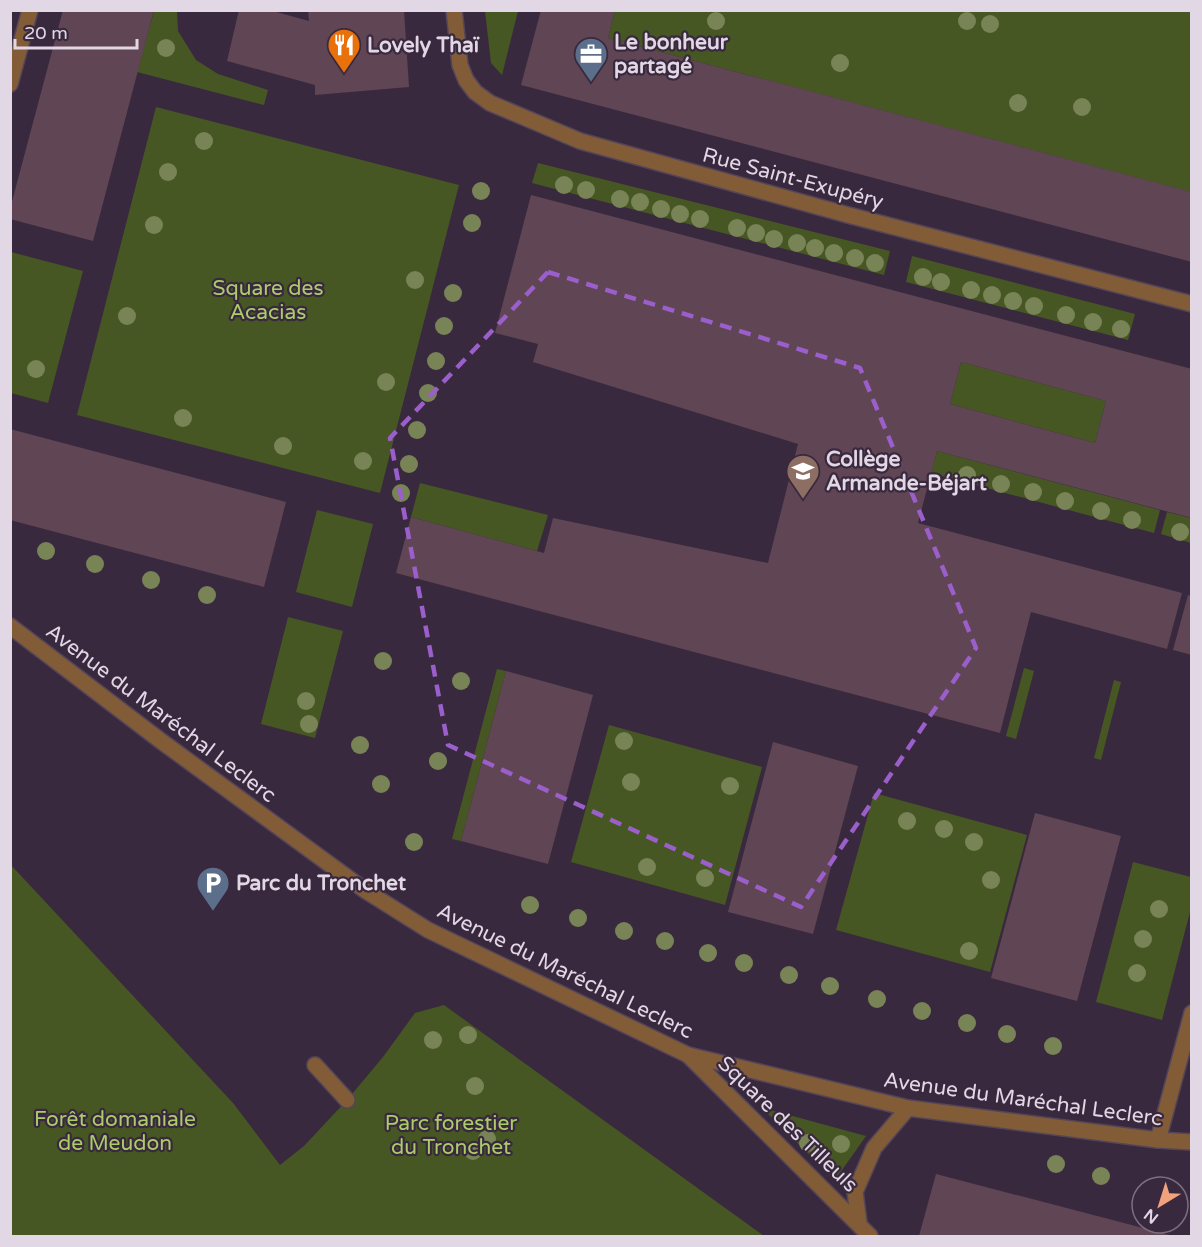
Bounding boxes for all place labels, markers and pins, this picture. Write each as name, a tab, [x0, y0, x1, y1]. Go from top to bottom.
restaurant icon: Lovely Thaï	[326, 27, 362, 74]
place label: Le bonheur partagé	[614, 30, 729, 79]
place label: Lovely Thaï	[367, 33, 480, 58]
office icon: Le bonheur partagé	[573, 36, 609, 83]
place label: Collège Armande-Béjart	[826, 447, 987, 496]
school or university icon: Collège Armande-Béjart	[785, 453, 821, 500]
parking icon: Parc du Tronchet	[195, 865, 231, 912]
place label: Parc du Tronchet	[236, 871, 406, 896]

